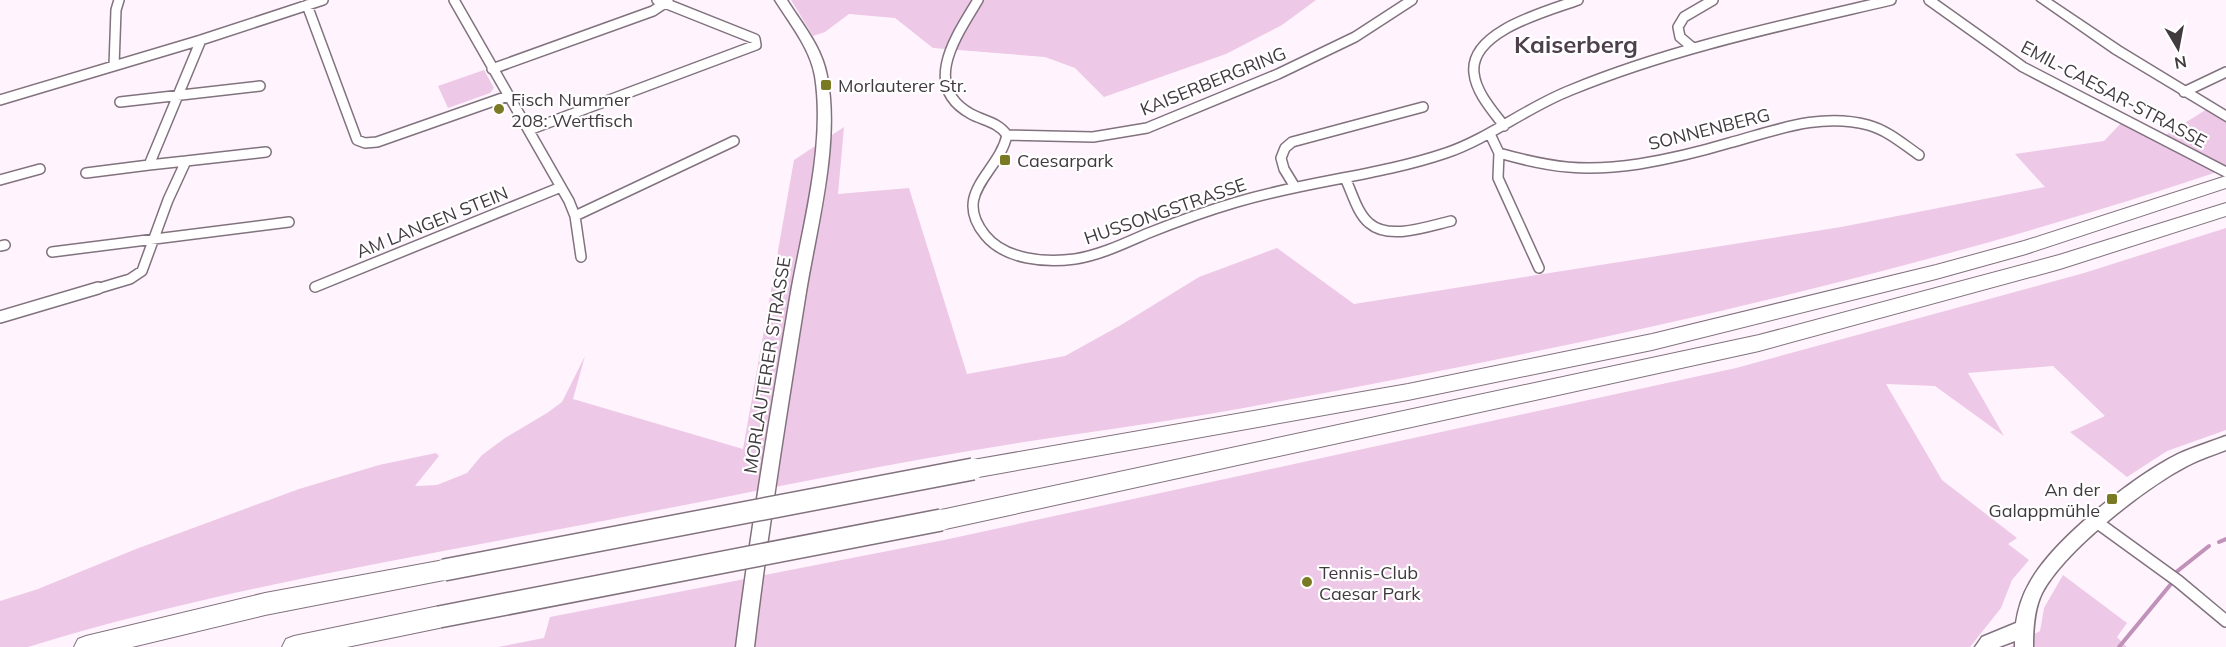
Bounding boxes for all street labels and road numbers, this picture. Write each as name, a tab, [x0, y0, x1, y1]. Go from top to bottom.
street label: EMIL-CAESAR-STRASSE	[2017, 35, 2211, 153]
street label: KAISERBERGRING	[1137, 41, 1289, 121]
street label: SONNENBERG	[1646, 103, 1772, 155]
street label: HUSSONGSTRASSE	[1081, 172, 1249, 250]
street label: AM LANGEN STEIN	[353, 181, 511, 263]
street label: MORLAUTERER STRASSE	[738, 255, 796, 475]

